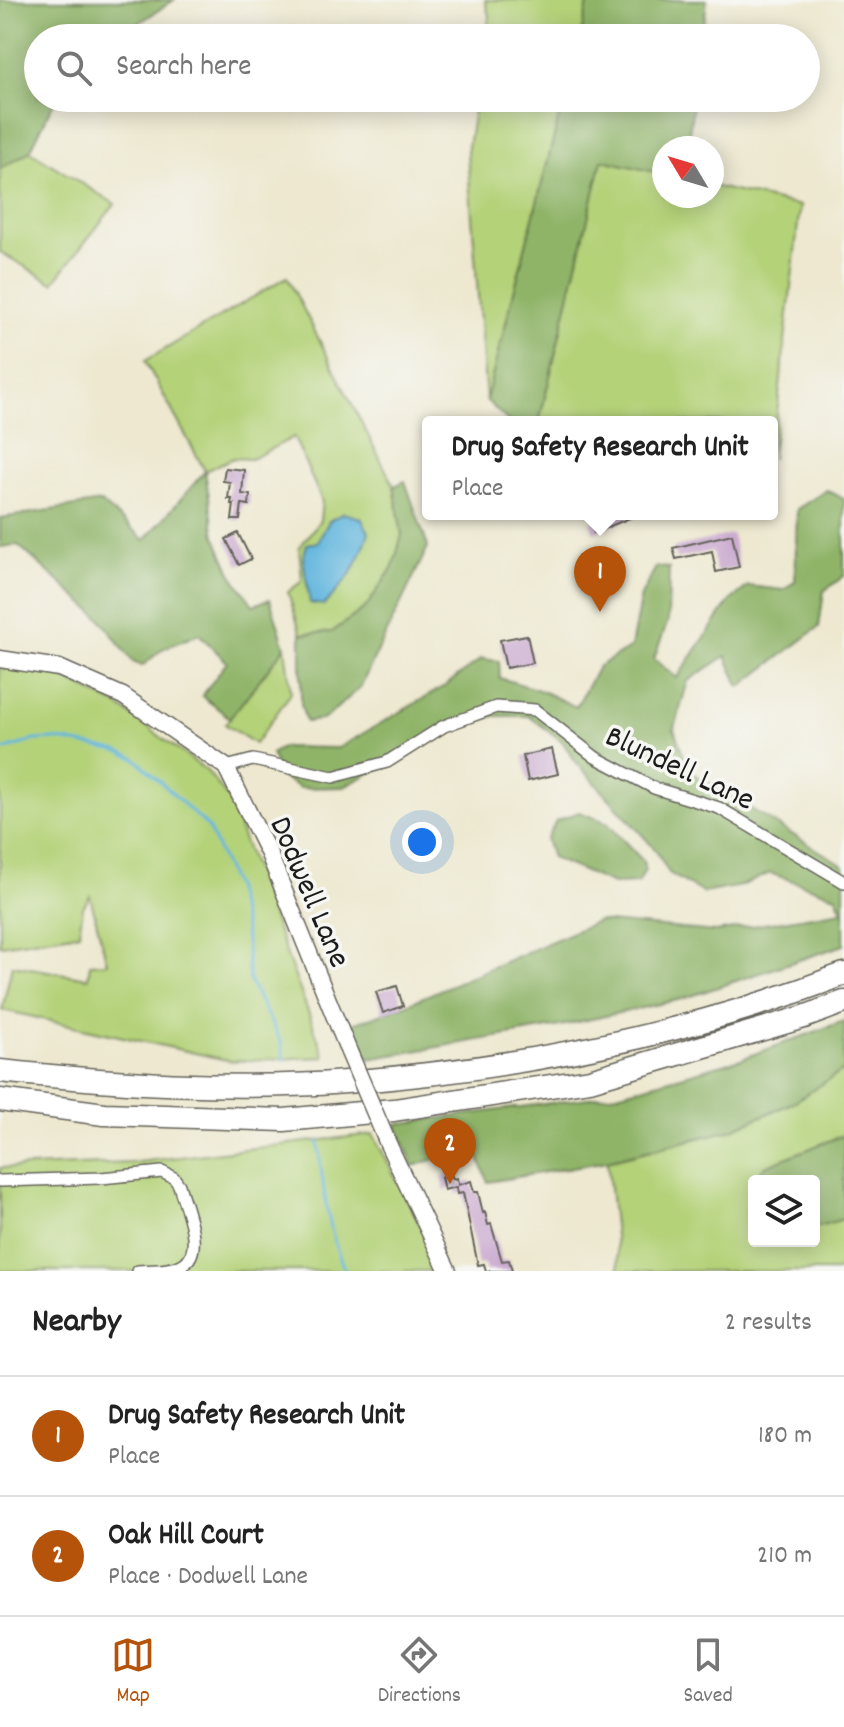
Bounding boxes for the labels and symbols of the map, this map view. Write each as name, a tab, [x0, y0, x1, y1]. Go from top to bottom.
north arrow	[652, 136, 724, 208]
pin: 1	[574, 546, 626, 612]
street label: Blundell Lane	[597, 716, 761, 825]
street label: Dodwell Lane	[255, 810, 360, 976]
your location	[402, 822, 442, 862]
pin: 2	[424, 1118, 476, 1184]

